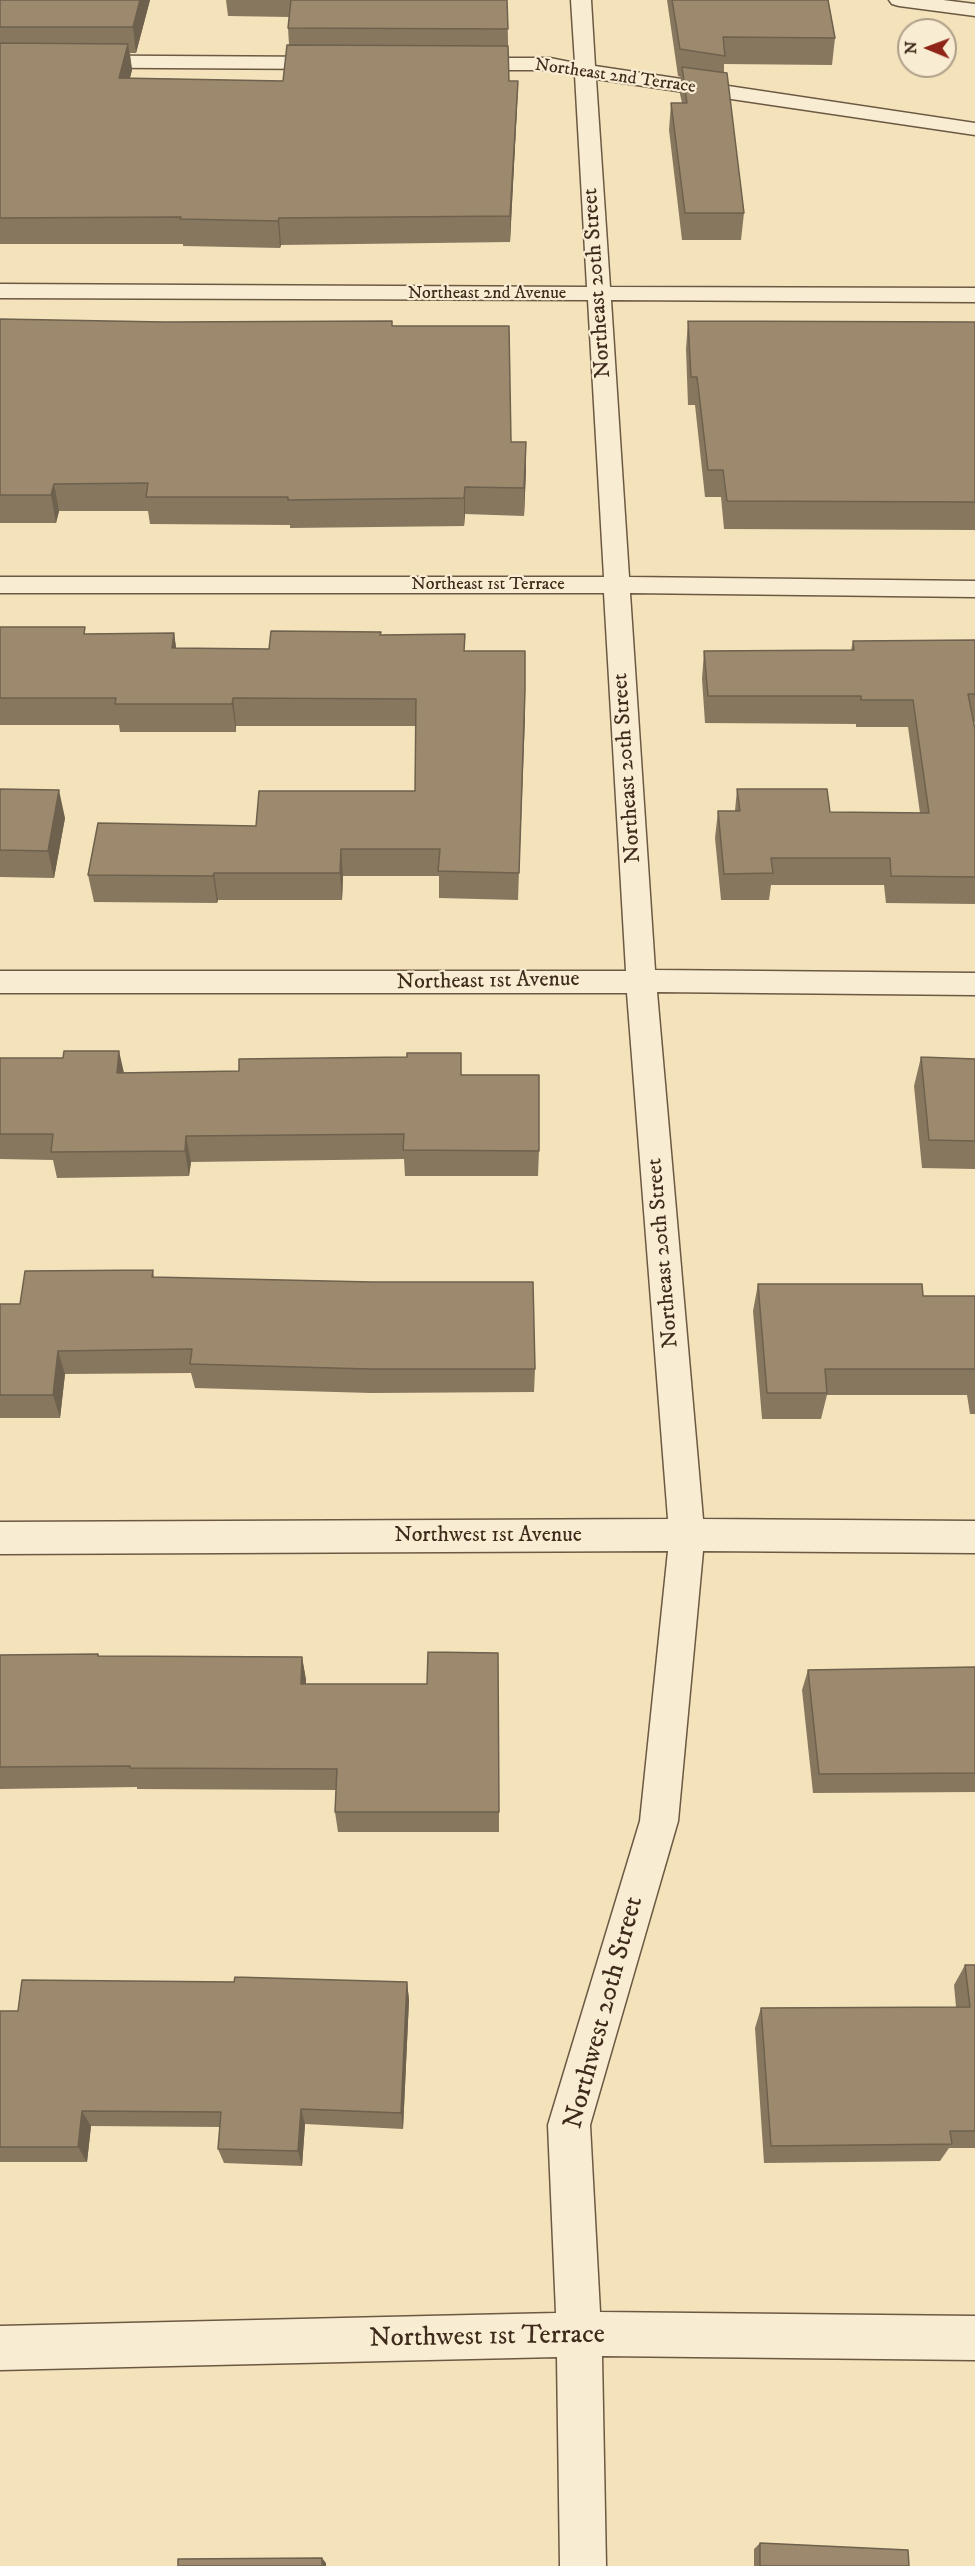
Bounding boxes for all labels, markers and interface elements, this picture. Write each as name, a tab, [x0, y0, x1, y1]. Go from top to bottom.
north arrow	[897, 18, 957, 78]
text: N	[901, 41, 921, 54]
street label: Northeast 2nd Terrace	[533, 55, 697, 99]
street label: Northeast 20th Street	[578, 187, 618, 379]
street label: Northeast 2nd Avenue	[408, 283, 566, 305]
street label: Northeast 1st Terrace	[411, 574, 565, 596]
street label: Northeast 20th Street	[608, 672, 648, 864]
street label: Northeast 1st Avenue	[396, 967, 580, 997]
street label: Northeast 20th Street	[643, 1157, 685, 1349]
street label: Northwest 1st Avenue	[394, 1523, 582, 1549]
street label: Northwest 20th Street	[558, 1893, 652, 2133]
street label: Northwest 1st Terrace	[369, 2320, 605, 2356]

